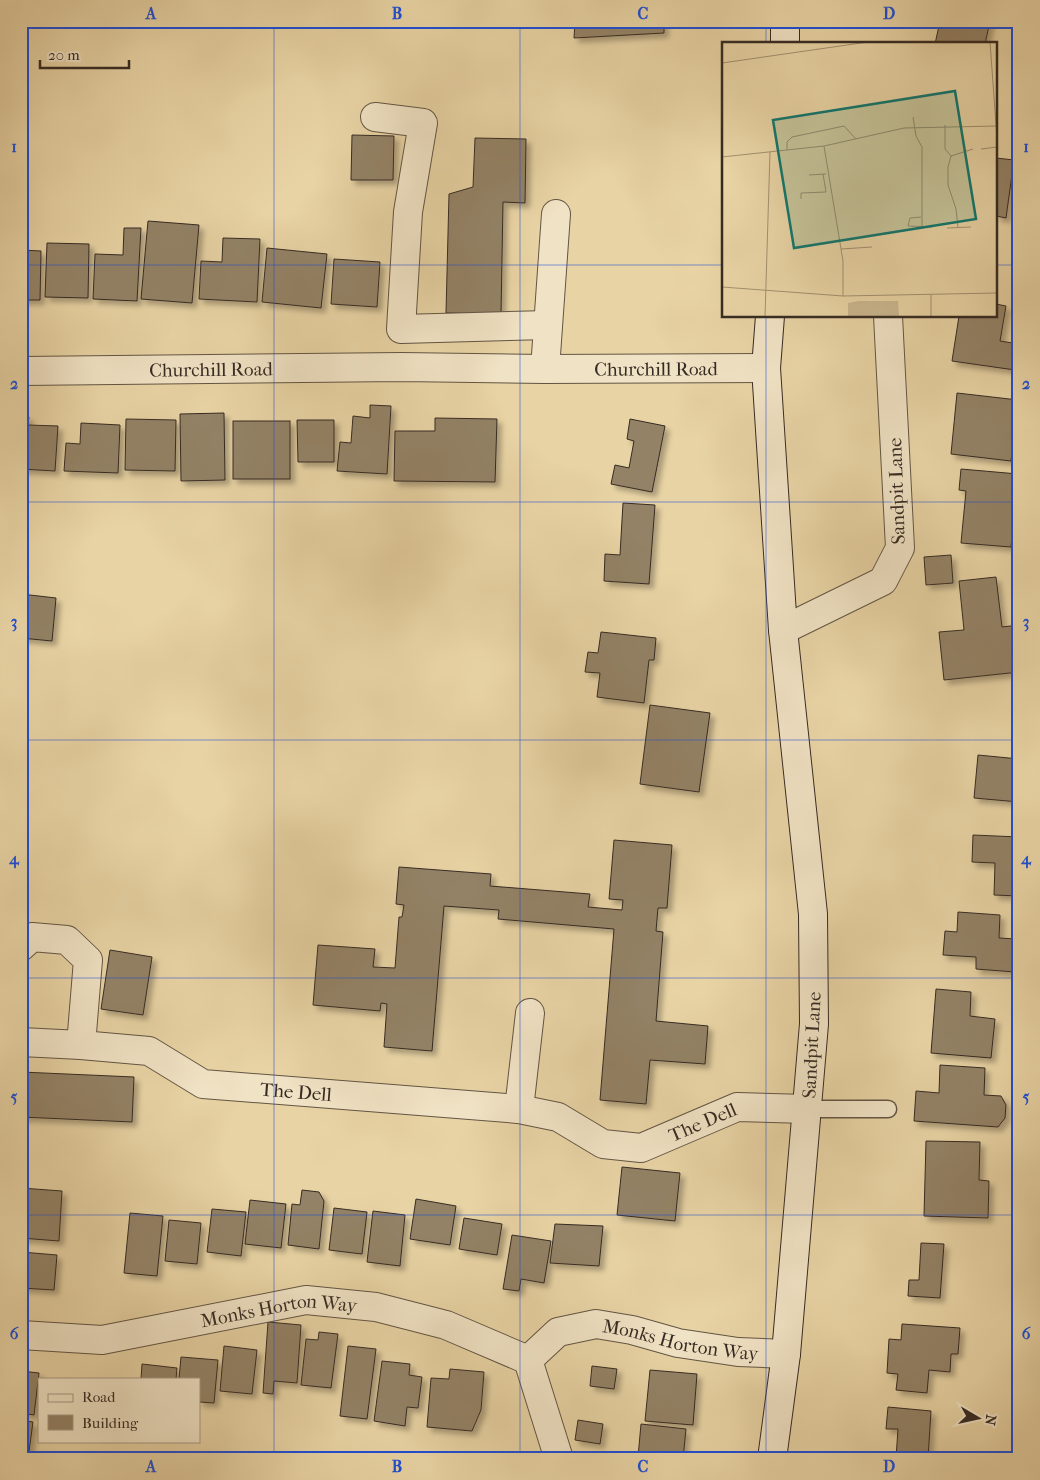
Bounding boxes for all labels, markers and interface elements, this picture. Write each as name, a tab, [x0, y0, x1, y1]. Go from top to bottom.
text: A	[145, 4, 157, 23]
text: B	[392, 4, 402, 23]
text: C	[638, 4, 649, 23]
text: D	[883, 4, 895, 23]
scale bar	[40, 38, 129, 70]
inset map	[722, 42, 998, 318]
text: 20 m	[48, 46, 80, 64]
text: 1	[11, 137, 17, 156]
text: 1	[1023, 137, 1029, 156]
street label: Churchill Road	[149, 358, 274, 382]
street label: Churchill Road	[594, 358, 718, 381]
text: 2	[10, 374, 18, 393]
text: 2	[1022, 374, 1030, 393]
street label: Sandpit Lane	[884, 437, 910, 545]
text: 3	[11, 612, 17, 632]
text: 3	[1023, 612, 1029, 632]
text: 4	[8, 849, 20, 869]
text: 4	[1020, 849, 1032, 869]
street label: Sandpit Lane	[798, 991, 826, 1099]
street label: The Dell	[259, 1079, 333, 1106]
text: 5	[11, 1087, 18, 1106]
text: 5	[1023, 1087, 1030, 1106]
street label: The Dell	[666, 1098, 740, 1147]
street label: Monks Horton Way	[199, 1290, 359, 1332]
street label: Monks Horton Way	[601, 1315, 760, 1365]
text: 6	[10, 1324, 19, 1343]
text: 6	[1022, 1324, 1031, 1343]
legend	[38, 1378, 200, 1442]
text: Road	[82, 1388, 116, 1406]
north arrow	[952, 1392, 1002, 1442]
text: N	[981, 1413, 1000, 1427]
text: Building	[82, 1414, 139, 1432]
text: A	[145, 1457, 157, 1476]
text: B	[392, 1457, 402, 1476]
text: C	[638, 1457, 649, 1476]
text: D	[883, 1457, 895, 1476]

